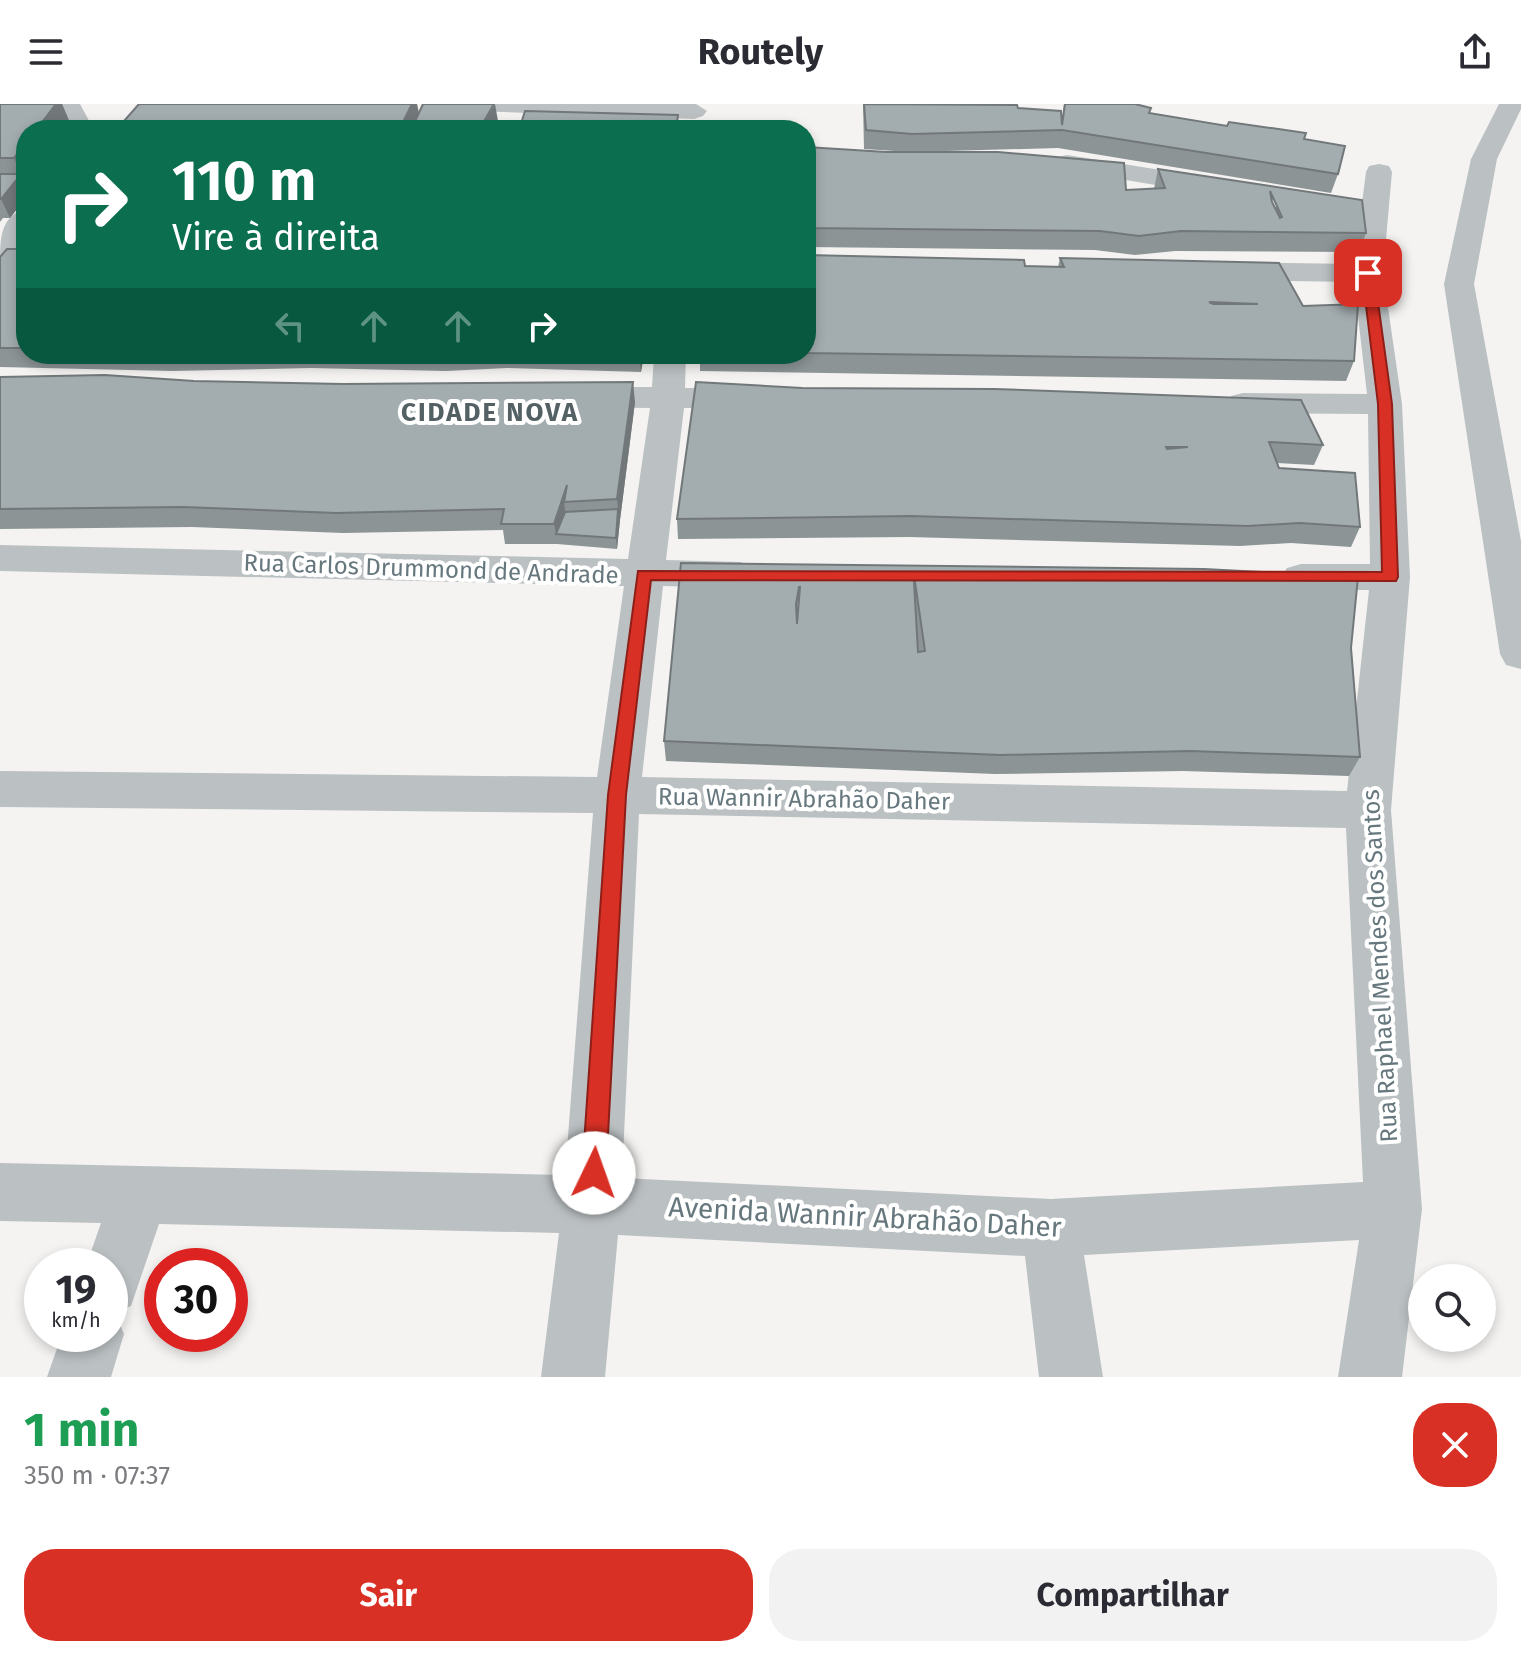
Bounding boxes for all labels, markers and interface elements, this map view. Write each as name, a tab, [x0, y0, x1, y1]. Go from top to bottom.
icon: menu	[24, 30, 68, 74]
text: Routely	[698, 30, 823, 74]
icon: share	[1453, 30, 1497, 74]
text: 110 m	[172, 148, 316, 215]
icon: right	[40, 152, 144, 256]
text: Vire à direita	[172, 216, 380, 260]
pin	[1334, 239, 1402, 307]
icon: arrive	[1346, 251, 1390, 295]
icon: left	[268, 304, 312, 348]
icon: ahead	[352, 304, 396, 348]
icon: ahead	[436, 304, 480, 348]
icon: right	[520, 304, 564, 348]
district label: CIDADE NOVA	[401, 397, 579, 428]
street label: Rua Carlos Drummond de Andrade	[243, 548, 619, 590]
street label: Rua Wannir Abrahão Daher	[658, 782, 951, 816]
street label: Rua Raphael Mendes dos Santos	[1357, 789, 1403, 1143]
position arrow	[552, 1131, 636, 1215]
street label: Avenida Wannir Abrahão Daher	[668, 1190, 1063, 1244]
speed limit sign: 30	[144, 1248, 248, 1352]
map controls	[1408, 1264, 1496, 1352]
button: search	[1408, 1264, 1496, 1352]
text: 19	[56, 1266, 96, 1314]
text: km/h	[51, 1308, 101, 1332]
text: 1 min	[24, 1401, 139, 1459]
button: close	[1413, 1403, 1497, 1487]
text: 350 m · 07:37	[24, 1460, 170, 1491]
button: Sair	[24, 1549, 753, 1641]
button: Compartilhar	[769, 1549, 1497, 1641]

